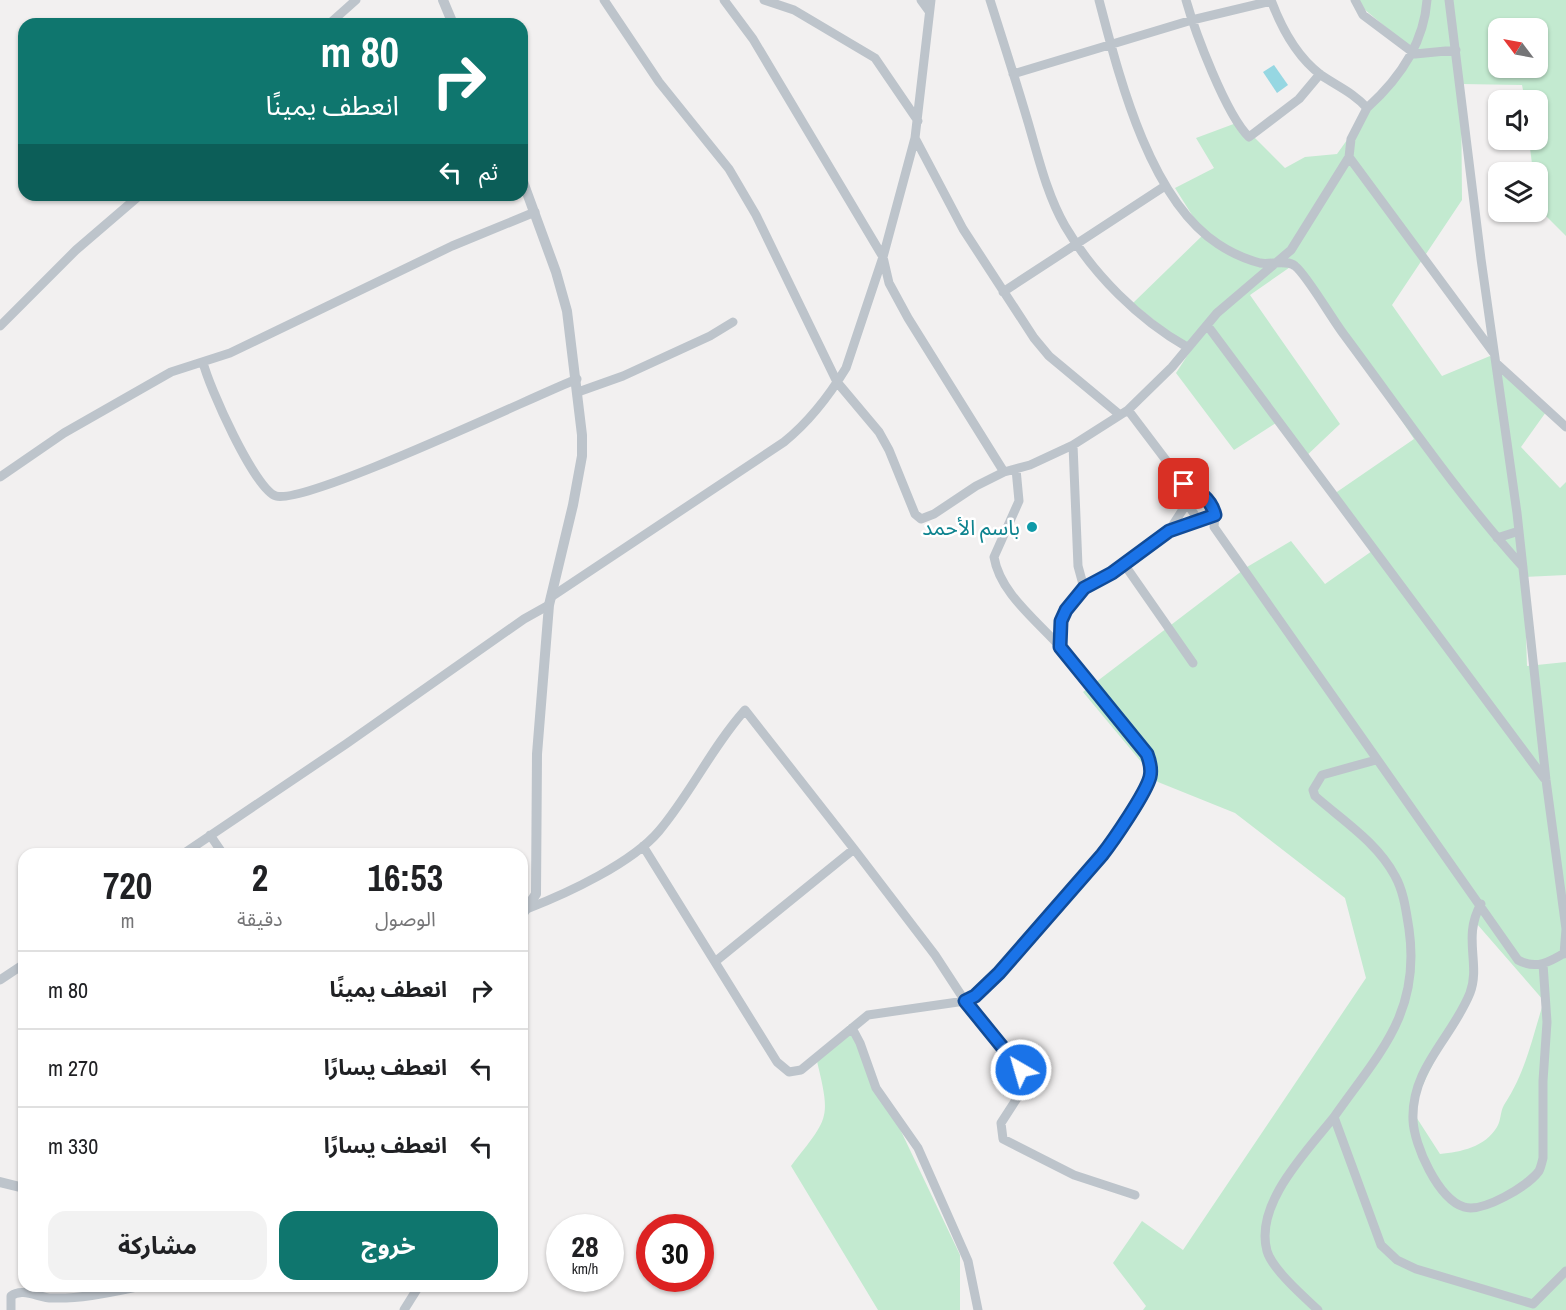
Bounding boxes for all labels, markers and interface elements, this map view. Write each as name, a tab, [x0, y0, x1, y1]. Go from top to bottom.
north arrow	[1488, 18, 1548, 78]
map controls	[1488, 18, 1548, 222]
text: 80 m	[320, 24, 399, 80]
icon: right	[420, 42, 498, 120]
text: انعطف يمينًا	[265, 87, 399, 123]
button: sound	[1488, 90, 1548, 150]
icon: left	[434, 156, 467, 189]
text: ثم	[479, 157, 498, 187]
button: layers	[1488, 162, 1548, 222]
pin	[1158, 458, 1209, 509]
icon: arrive	[1167, 467, 1200, 500]
place label: باسم الأحمد	[922, 513, 1020, 543]
marker: باسم الأحمد	[1025, 520, 1039, 534]
text: 2	[252, 854, 268, 902]
text: 16:53	[368, 854, 443, 902]
text: 720	[103, 862, 152, 910]
text: دقيقة	[237, 905, 283, 932]
text: الوصول	[375, 905, 436, 932]
text: m	[121, 907, 134, 934]
text: انعطف يمينًا	[329, 974, 447, 1004]
icon: right	[465, 974, 498, 1007]
text: 80 m	[48, 975, 88, 1005]
position arrow	[989, 1038, 1053, 1102]
text: انعطف يسارًا	[324, 1052, 447, 1082]
icon: left	[465, 1052, 498, 1085]
text: 270 m	[48, 1053, 98, 1083]
text: انعطف يسارًا	[324, 1130, 447, 1160]
icon: left	[465, 1130, 498, 1163]
text: 330 m	[48, 1131, 98, 1161]
button: مشاركة	[48, 1211, 267, 1280]
button: خروج	[279, 1211, 498, 1280]
speed limit sign: 30	[636, 1214, 714, 1292]
text: 28	[571, 1226, 599, 1266]
text: km/h	[572, 1258, 598, 1279]

